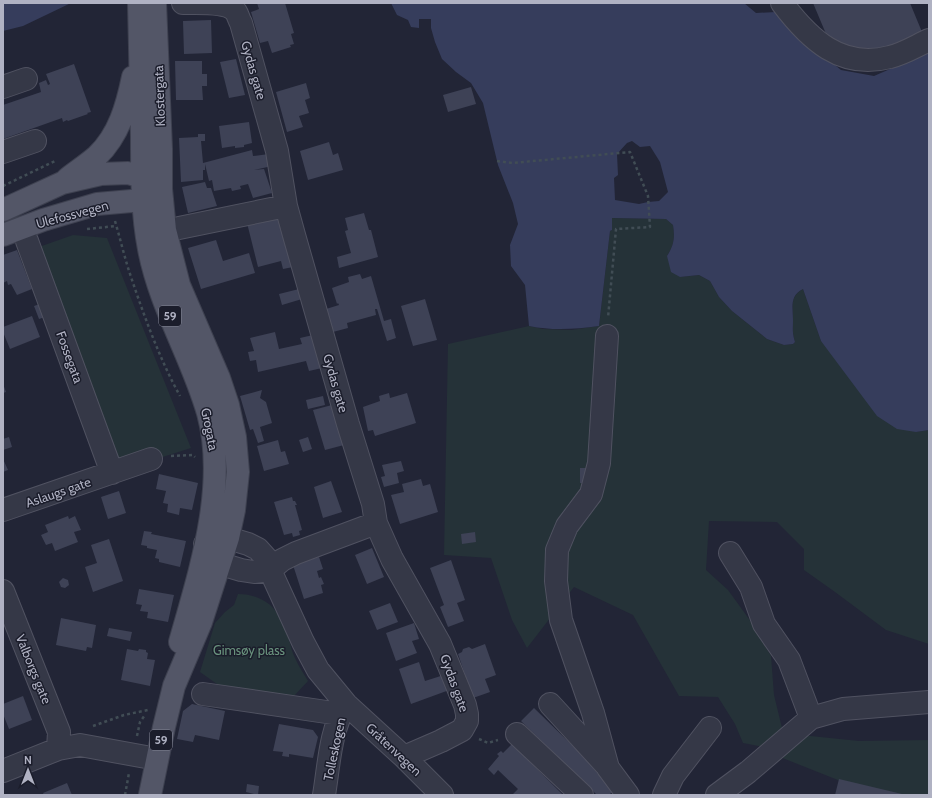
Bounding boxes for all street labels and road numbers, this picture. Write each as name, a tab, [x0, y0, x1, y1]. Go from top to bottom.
street label: Gydas gate	[238, 39, 270, 102]
street label: Klostergata	[150, 64, 168, 127]
street label: Ulefossvegen	[34, 197, 110, 231]
road number: 59	[159, 306, 181, 326]
street label: Fossegata	[53, 329, 87, 386]
street label: Gydas gate	[320, 352, 352, 415]
street label: Grogata	[198, 406, 222, 452]
street label: Aslaugs gate	[23, 473, 93, 511]
street label: Valborgs gate	[13, 632, 55, 706]
street label: Gydas gate	[437, 652, 473, 714]
street label: Tolleskogen	[319, 716, 349, 782]
street label: Gråtenvegen	[363, 719, 425, 779]
road number: 59	[150, 730, 172, 750]

